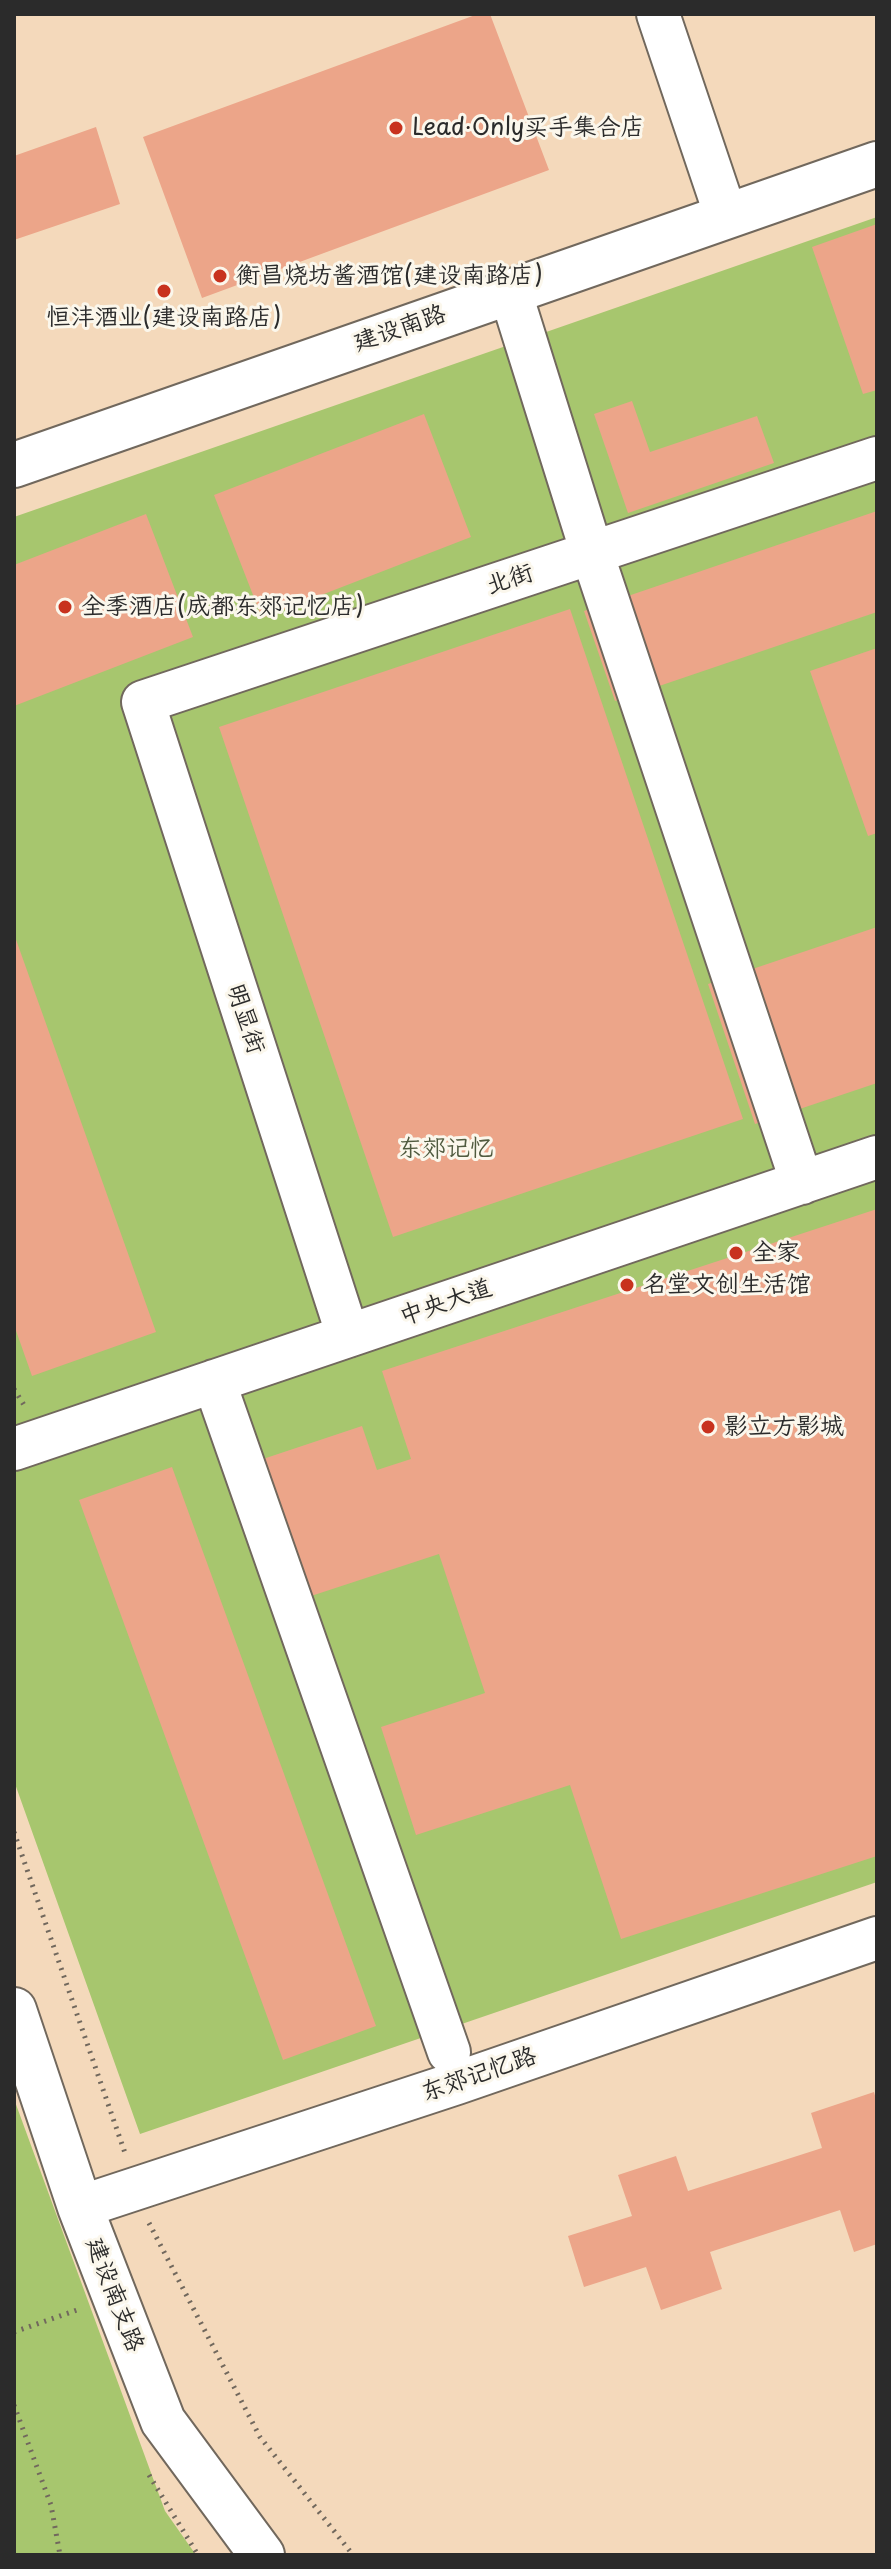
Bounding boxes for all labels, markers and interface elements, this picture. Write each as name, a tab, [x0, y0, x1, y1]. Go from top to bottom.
place label: Lead·Only买手集合店	[412, 114, 645, 142]
marker: Lead·Only买手集合店	[387, 119, 405, 137]
place label: 衡昌烧坊酱酒馆(建设南路店)	[236, 262, 543, 290]
marker: 衡昌烧坊酱酒馆(建设南路店)	[211, 267, 229, 285]
marker: 恒沣酒业(建设南路店)	[155, 282, 173, 300]
street label: 建设南路	[350, 300, 450, 358]
place label: 恒沣酒业(建设南路店)	[47, 304, 281, 332]
street label: 北街	[483, 559, 537, 601]
place label: 全季酒店(成都东郊记忆店)	[81, 593, 364, 621]
marker: 全季酒店(成都东郊记忆店)	[56, 598, 74, 616]
street label: 明显街	[220, 980, 270, 1058]
park label: 东郊记忆	[398, 1135, 494, 1163]
place label: 全家	[752, 1239, 800, 1267]
marker: 全家	[727, 1244, 745, 1262]
place label: 名堂文创生活馆	[643, 1271, 811, 1299]
street label: 中央大道	[396, 1274, 496, 1332]
marker: 名堂文创生活馆	[618, 1276, 636, 1294]
place label: 影立方影城	[724, 1413, 844, 1441]
marker: 影立方影城	[699, 1418, 717, 1436]
street label: 东郊记忆路	[418, 2042, 540, 2108]
street label: 建设南支路	[79, 2234, 149, 2356]

